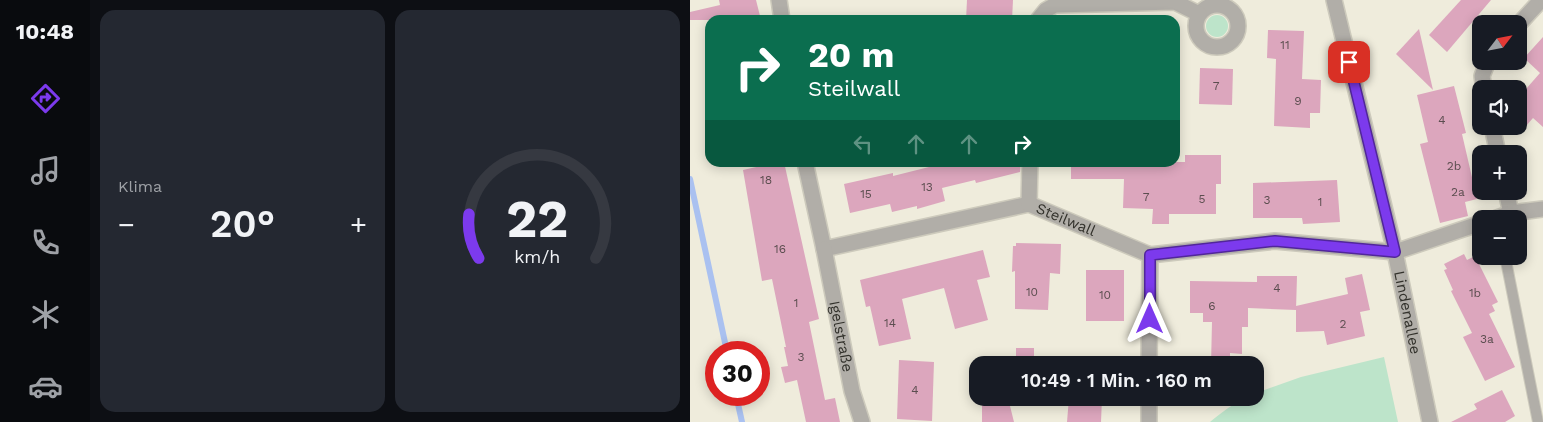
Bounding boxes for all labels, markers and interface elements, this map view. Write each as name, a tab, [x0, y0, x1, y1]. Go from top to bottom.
north arrow	[1472, 15, 1528, 70]
map controls	[1472, 15, 1527, 265]
text: 10:48	[16, 19, 74, 44]
text: 20 m	[808, 34, 894, 76]
icon: right	[725, 35, 790, 100]
house number: 11	[1280, 38, 1290, 52]
pin	[1328, 41, 1370, 83]
icon: arrive	[1335, 48, 1363, 76]
text: Steilwall	[808, 76, 900, 101]
house number: 7	[1213, 79, 1220, 93]
button: sound	[1472, 80, 1527, 135]
icon: directions	[28, 81, 63, 116]
house number: 9	[1294, 94, 1302, 108]
house number: 4	[1438, 113, 1446, 127]
icon: left	[849, 130, 877, 158]
icon: ahead	[902, 130, 930, 158]
icon: ahead	[955, 130, 983, 158]
icon: right	[1008, 130, 1036, 158]
button: +	[1472, 145, 1527, 200]
icon: music	[28, 153, 63, 188]
house number: 2b	[1447, 159, 1461, 173]
house number: 18	[760, 173, 772, 187]
text: Klima	[118, 177, 162, 196]
house number: 13	[921, 180, 933, 194]
house number: 2a	[1451, 185, 1465, 199]
house number: 15	[860, 187, 872, 201]
text: 22	[507, 189, 568, 250]
house number: 7	[1143, 190, 1150, 204]
house number: 5	[1199, 192, 1206, 206]
house number: 3	[1264, 193, 1271, 207]
house number: 1	[1318, 195, 1322, 209]
street label: Steilwall	[1033, 199, 1099, 240]
text: 20°	[210, 202, 275, 246]
text: −	[118, 208, 135, 241]
text: +	[350, 208, 367, 241]
button: −	[1472, 210, 1527, 265]
icon: phone	[28, 225, 63, 260]
house number: 16	[774, 242, 786, 256]
text: km/h	[514, 246, 561, 267]
street label: Lindenallee	[1390, 269, 1425, 356]
house number: 4	[1273, 281, 1281, 295]
house number: 10	[1026, 285, 1038, 299]
house number: 1b	[1469, 286, 1481, 300]
house number: 10	[1099, 288, 1111, 302]
position arrow	[1123, 292, 1175, 344]
house number: 1	[794, 296, 798, 310]
icon: climate	[28, 297, 63, 332]
street label: Igelstraße	[825, 299, 857, 373]
house number: 6	[1208, 299, 1216, 313]
house number: 14	[884, 316, 896, 330]
house number: 2	[1340, 317, 1347, 331]
house number: 3a	[1480, 332, 1494, 346]
speed limit sign: 30	[705, 341, 770, 406]
house number: 3	[798, 350, 805, 364]
icon: car	[28, 369, 63, 404]
text: 10:49 · 1 Min. · 160 m	[1021, 369, 1212, 392]
house number: 4	[911, 383, 919, 397]

